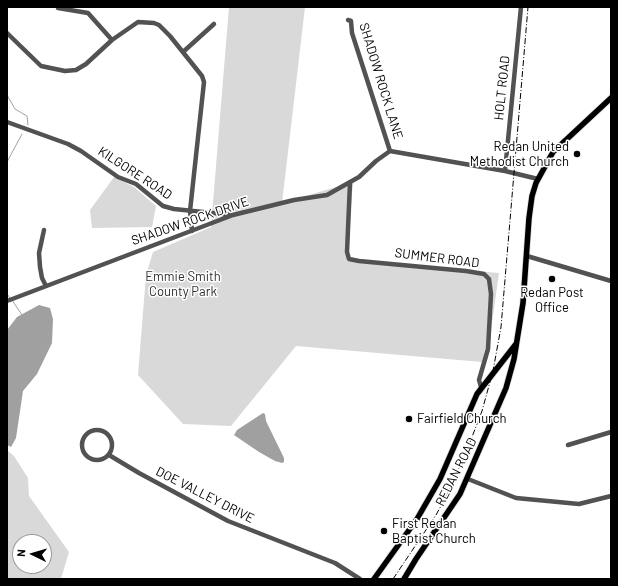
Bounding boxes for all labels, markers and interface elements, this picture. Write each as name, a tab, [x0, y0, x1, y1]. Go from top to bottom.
street label: SHADOW ROCK LANE	[356, 21, 406, 141]
street label: HOLT ROAD	[491, 55, 513, 121]
place label: Redan United Methodist Church	[470, 139, 569, 170]
street label: KILGORE ROAD	[95, 143, 175, 203]
marker: Redan United Methodist Church	[572, 149, 582, 159]
street label: SHADOW ROCK DRIVE	[129, 194, 251, 248]
street label: SUMMER ROAD	[394, 245, 480, 271]
park label: Emmie Smith County Park	[145, 269, 221, 300]
marker: Redan Post Office	[547, 274, 557, 284]
place label: Redan Post Office	[520, 285, 584, 316]
place label: Fairfield Church	[417, 411, 507, 427]
marker: Fairfield Church	[404, 414, 414, 424]
street label: REDAN ROAD	[432, 435, 480, 509]
street label: DOE VALLEY DRIVE	[153, 463, 257, 527]
place label: First Redan Baptist Church	[392, 516, 476, 547]
marker: First Redan Baptist Church	[379, 526, 389, 536]
north arrow	[12, 534, 52, 574]
text: N	[14, 549, 27, 557]

